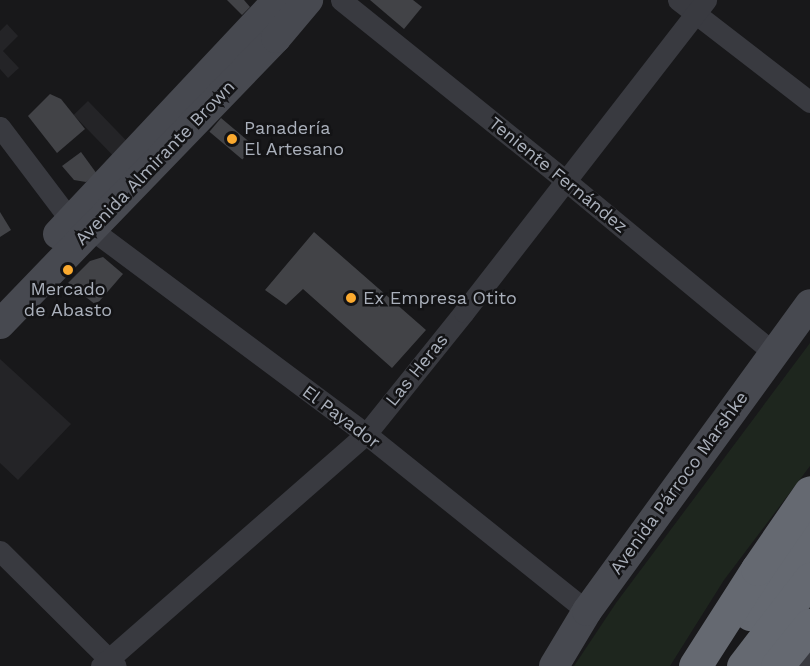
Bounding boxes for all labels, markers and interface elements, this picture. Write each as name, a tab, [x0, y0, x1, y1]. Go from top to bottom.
street label: Avenida Almirante Brown	[70, 76, 240, 250]
street label: Teniente Fernández	[484, 112, 632, 238]
place label: Panadería El Artesano	[244, 118, 345, 160]
marker: Panadería El Artesano	[225, 132, 239, 146]
marker: Mercado de Abasto	[61, 263, 75, 277]
place label: Mercado de Abasto	[24, 279, 112, 322]
place label: Ex Empresa Otito	[363, 287, 518, 309]
marker: Ex Empresa Otito	[344, 291, 358, 305]
street label: Las Heras	[381, 329, 453, 411]
street label: El Payador	[298, 381, 384, 453]
street label: Avenida Párroco Marshke	[605, 387, 753, 579]

